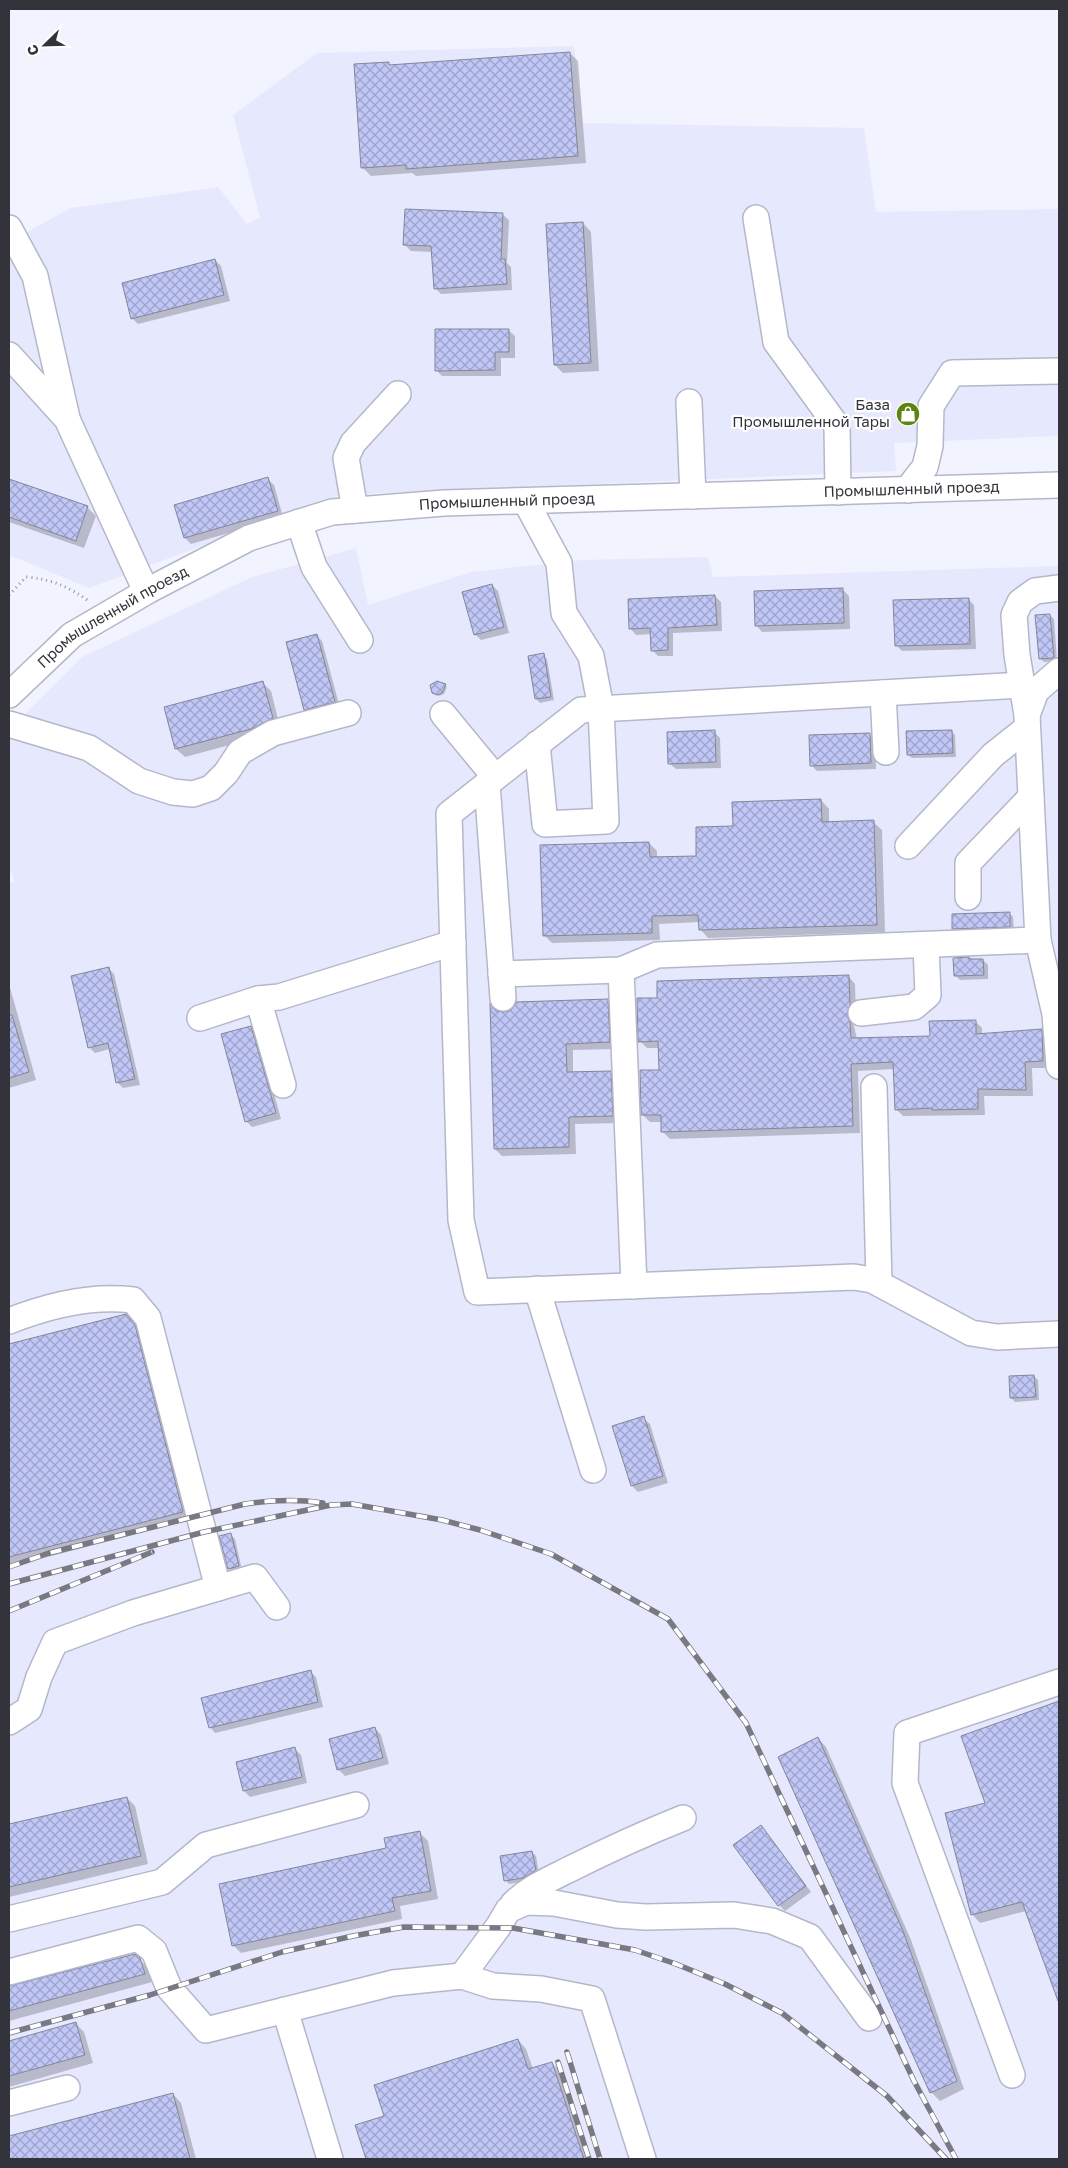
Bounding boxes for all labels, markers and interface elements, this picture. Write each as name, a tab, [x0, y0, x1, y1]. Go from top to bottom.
north arrow	[20, 20, 70, 70]
text: С	[23, 42, 42, 58]
place label: База Промышленной Тары	[732, 395, 890, 430]
shop icon: База Промышленной Тары	[895, 401, 921, 427]
street label: Промышленный проезд	[823, 477, 1000, 500]
street label: Промышленный проезд	[418, 489, 595, 513]
street label: Промышленный проезд	[33, 561, 191, 671]

